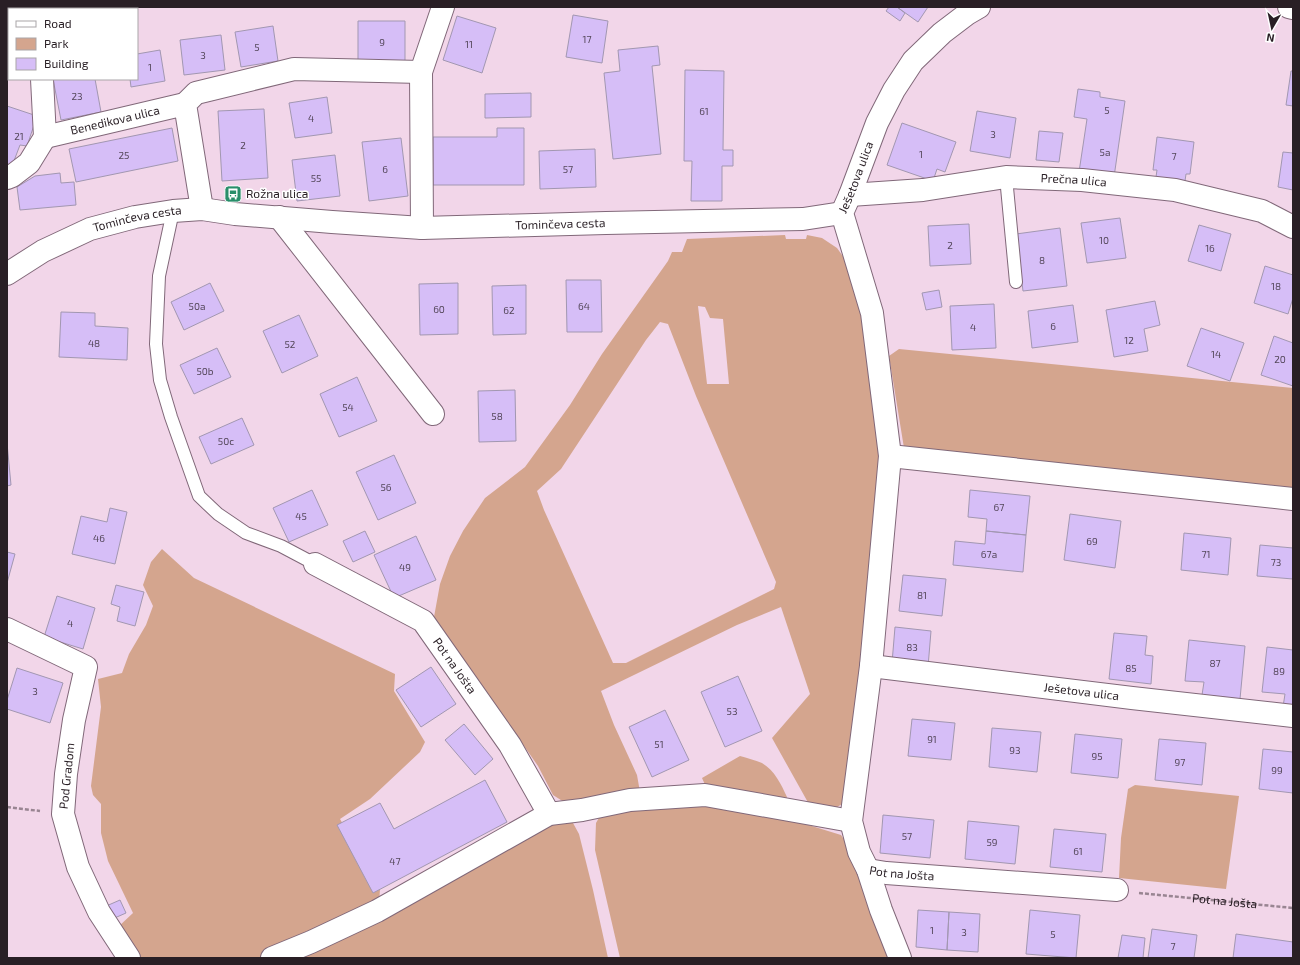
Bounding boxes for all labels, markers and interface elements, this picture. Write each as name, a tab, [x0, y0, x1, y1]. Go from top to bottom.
legend	[8, 8, 138, 80]
north arrow	[1252, 8, 1292, 48]
text: Road	[44, 16, 72, 30]
text: N	[1265, 31, 1275, 45]
house number: 17	[582, 33, 592, 45]
text: Park	[44, 36, 69, 50]
house number: 9	[379, 36, 385, 48]
house number: 11	[465, 38, 473, 50]
house number: 5	[254, 41, 260, 53]
house number: 3	[200, 49, 206, 61]
text: Building	[44, 56, 89, 70]
house number: 1	[148, 61, 152, 73]
house number: 23	[71, 90, 83, 102]
street label: Benedikova ulica	[69, 102, 161, 137]
house number: 5	[1104, 104, 1110, 116]
house number: 61	[699, 105, 709, 117]
house number: 4	[308, 112, 314, 124]
house number: 3	[990, 128, 996, 140]
house number: 21	[14, 130, 24, 142]
house number: 2	[240, 139, 246, 151]
street label: Ješetova ulica	[835, 139, 876, 215]
house number: 5a	[1100, 146, 1110, 158]
house number: 1	[919, 148, 923, 160]
house number: 25	[119, 149, 129, 161]
house number: 7	[1171, 150, 1177, 162]
house number: 6	[382, 163, 388, 175]
house number: 57	[563, 163, 573, 175]
street label: Prečna ulica	[1040, 170, 1108, 189]
house number: 55	[311, 172, 321, 184]
bus stop icon: Rožna ulica	[223, 184, 243, 204]
place label: Rožna ulica	[246, 186, 308, 200]
street label: Tominčeva cesta	[91, 202, 182, 234]
street label: Tominčeva cesta	[515, 215, 606, 231]
house number: 10	[1099, 234, 1109, 246]
house number: 2	[947, 239, 953, 251]
house number: 16	[1205, 242, 1215, 254]
house number: 8	[1039, 254, 1045, 266]
house number: 18	[1271, 280, 1281, 292]
house number: 50a	[189, 300, 205, 312]
house number: 64	[578, 300, 590, 312]
house number: 60	[433, 303, 445, 315]
house number: 62	[503, 304, 515, 316]
house number: 6	[1050, 320, 1056, 332]
house number: 4	[970, 321, 976, 333]
house number: 12	[1124, 334, 1134, 346]
house number: 48	[88, 337, 100, 349]
house number: 52	[285, 338, 296, 350]
house number: 14	[1211, 348, 1221, 360]
house number: 20	[1274, 353, 1286, 365]
house number: 50b	[196, 365, 214, 377]
house number: 54	[342, 401, 354, 413]
house number: 58	[491, 410, 503, 422]
house number: 50c	[218, 435, 234, 447]
house number: 56	[380, 481, 392, 493]
house number: 67	[994, 501, 1004, 513]
house number: 45	[295, 510, 307, 522]
house number: 46	[93, 532, 105, 544]
house number: 69	[1086, 535, 1098, 547]
house number: 67a	[981, 548, 997, 560]
house number: 71	[1201, 548, 1211, 560]
house number: 73	[1271, 556, 1281, 568]
house number: 49	[399, 561, 411, 573]
house number: 81	[917, 589, 927, 601]
house number: 4	[67, 617, 73, 629]
street label: Pot na Jošta	[431, 635, 480, 696]
house number: 83	[906, 641, 918, 653]
house number: 87	[1209, 657, 1221, 669]
house number: 85	[1125, 662, 1137, 674]
house number: 89	[1273, 665, 1285, 677]
street label: Ješetova ulica	[1043, 679, 1120, 702]
house number: 3	[32, 685, 38, 697]
house number: 53	[727, 705, 737, 717]
house number: 91	[927, 733, 937, 745]
house number: 51	[654, 738, 664, 750]
street label: Pod Gradom	[56, 742, 76, 810]
house number: 93	[1009, 744, 1021, 756]
house number: 95	[1091, 750, 1103, 762]
house number: 97	[1175, 756, 1185, 768]
house number: 99	[1271, 764, 1283, 776]
house number: 57	[902, 830, 912, 842]
house number: 59	[986, 836, 998, 848]
house number: 61	[1073, 845, 1083, 857]
house number: 47	[389, 855, 401, 867]
street label: Pot na Jošta	[868, 862, 935, 883]
street label: Pot na Jošta	[1192, 890, 1258, 910]
house number: 1	[930, 924, 934, 936]
house number: 3	[961, 926, 967, 938]
house number: 5	[1050, 928, 1056, 940]
house number: 7	[1170, 940, 1176, 952]

